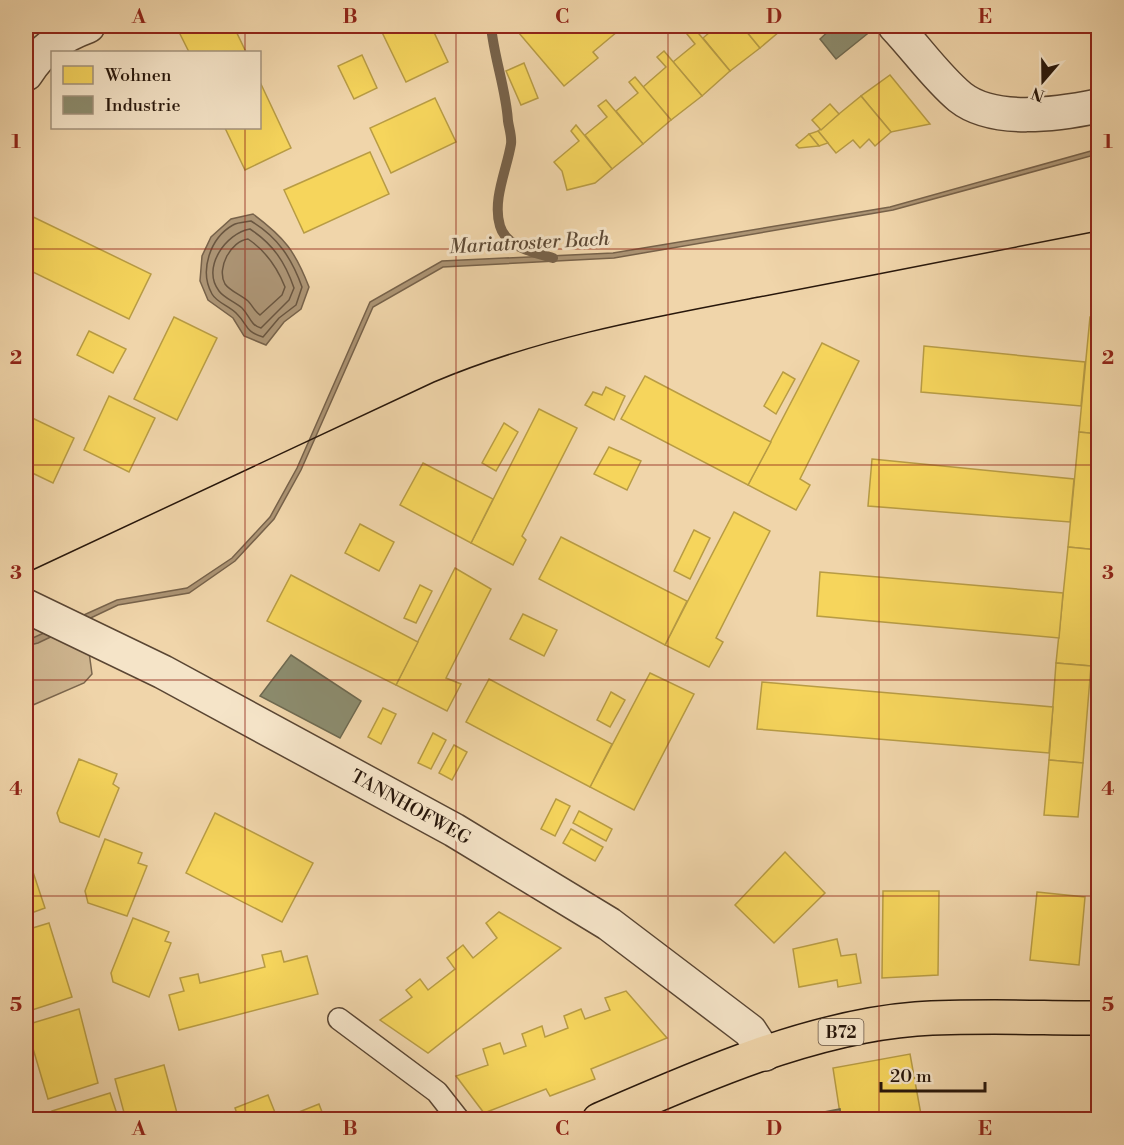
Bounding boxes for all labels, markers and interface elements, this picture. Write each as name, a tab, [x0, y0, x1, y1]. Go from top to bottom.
text: A	[131, 5, 147, 30]
text: B	[342, 5, 358, 30]
text: C	[555, 5, 569, 30]
text: D	[766, 5, 782, 30]
text: E	[978, 5, 992, 30]
legend	[51, 51, 261, 129]
north arrow	[1013, 51, 1073, 111]
text: Wohnen	[104, 64, 172, 87]
text: N	[1029, 82, 1048, 106]
text: Industrie	[105, 94, 181, 117]
text: 1	[11, 130, 21, 155]
text: 1	[1103, 130, 1113, 155]
water label: Mariatroster Bach	[448, 227, 611, 260]
text: 2	[10, 346, 22, 371]
text: 2	[1102, 346, 1114, 371]
text: 3	[10, 561, 22, 586]
text: 3	[1102, 561, 1114, 586]
street label: TANNHOFWEG	[347, 765, 475, 850]
text: 4	[9, 777, 23, 802]
text: 4	[1101, 777, 1115, 802]
text: 5	[10, 993, 22, 1018]
text: 5	[1102, 993, 1114, 1018]
road number: B72	[818, 1019, 864, 1045]
scale bar	[881, 1055, 984, 1093]
text: 20 m	[890, 1065, 932, 1088]
text: A	[131, 1117, 147, 1142]
text: B	[342, 1117, 358, 1142]
text: C	[555, 1117, 569, 1142]
text: D	[766, 1117, 782, 1142]
text: E	[978, 1117, 992, 1142]

